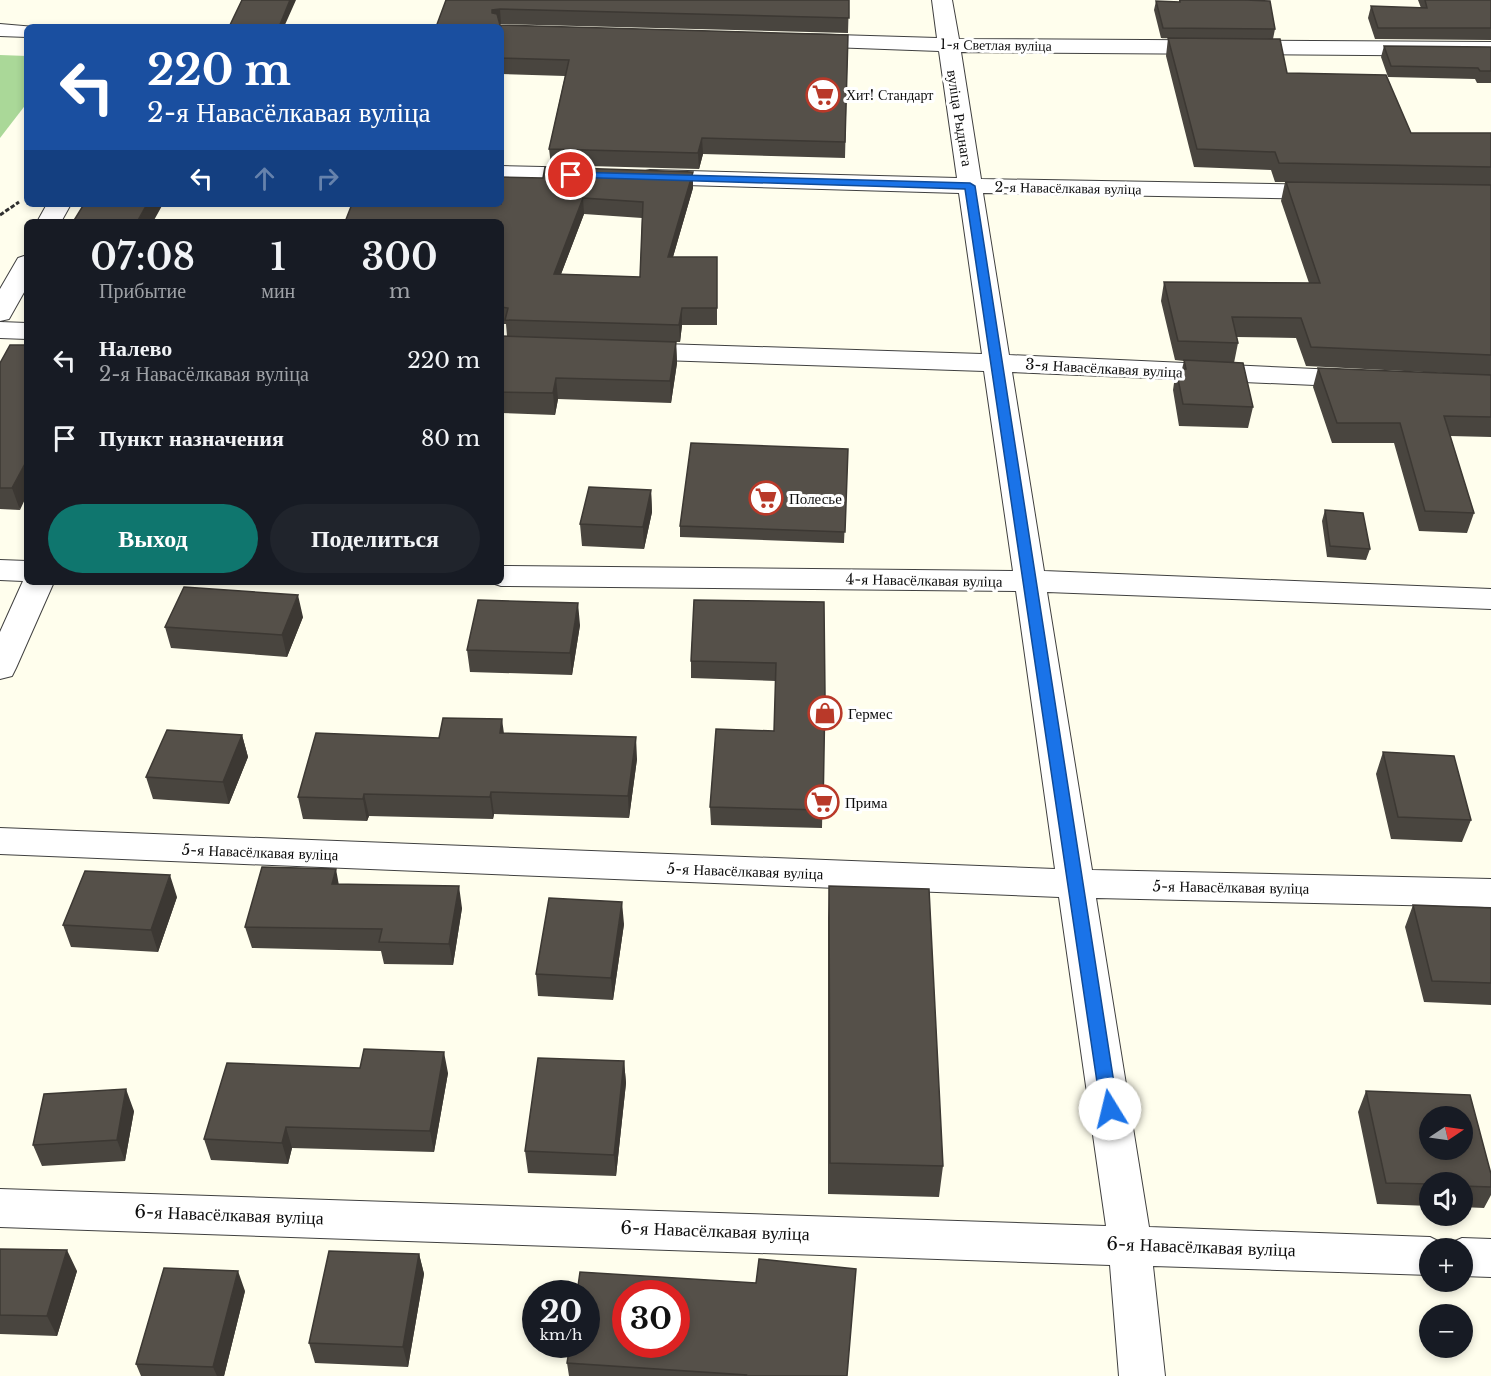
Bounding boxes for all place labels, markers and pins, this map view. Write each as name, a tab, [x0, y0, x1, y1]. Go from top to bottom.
supermarket icon: Хит! Стандарт	[805, 77, 841, 113]
place label: Хит! Стандарт	[846, 86, 933, 104]
pin	[545, 149, 596, 200]
supermarket icon: Полесье	[748, 480, 784, 516]
place label: Полесье	[789, 489, 842, 508]
shop icon: Гермес	[807, 695, 843, 731]
place label: Гермес	[848, 704, 893, 723]
supermarket icon: Прима	[804, 784, 840, 820]
place label: Прима	[845, 793, 888, 812]

